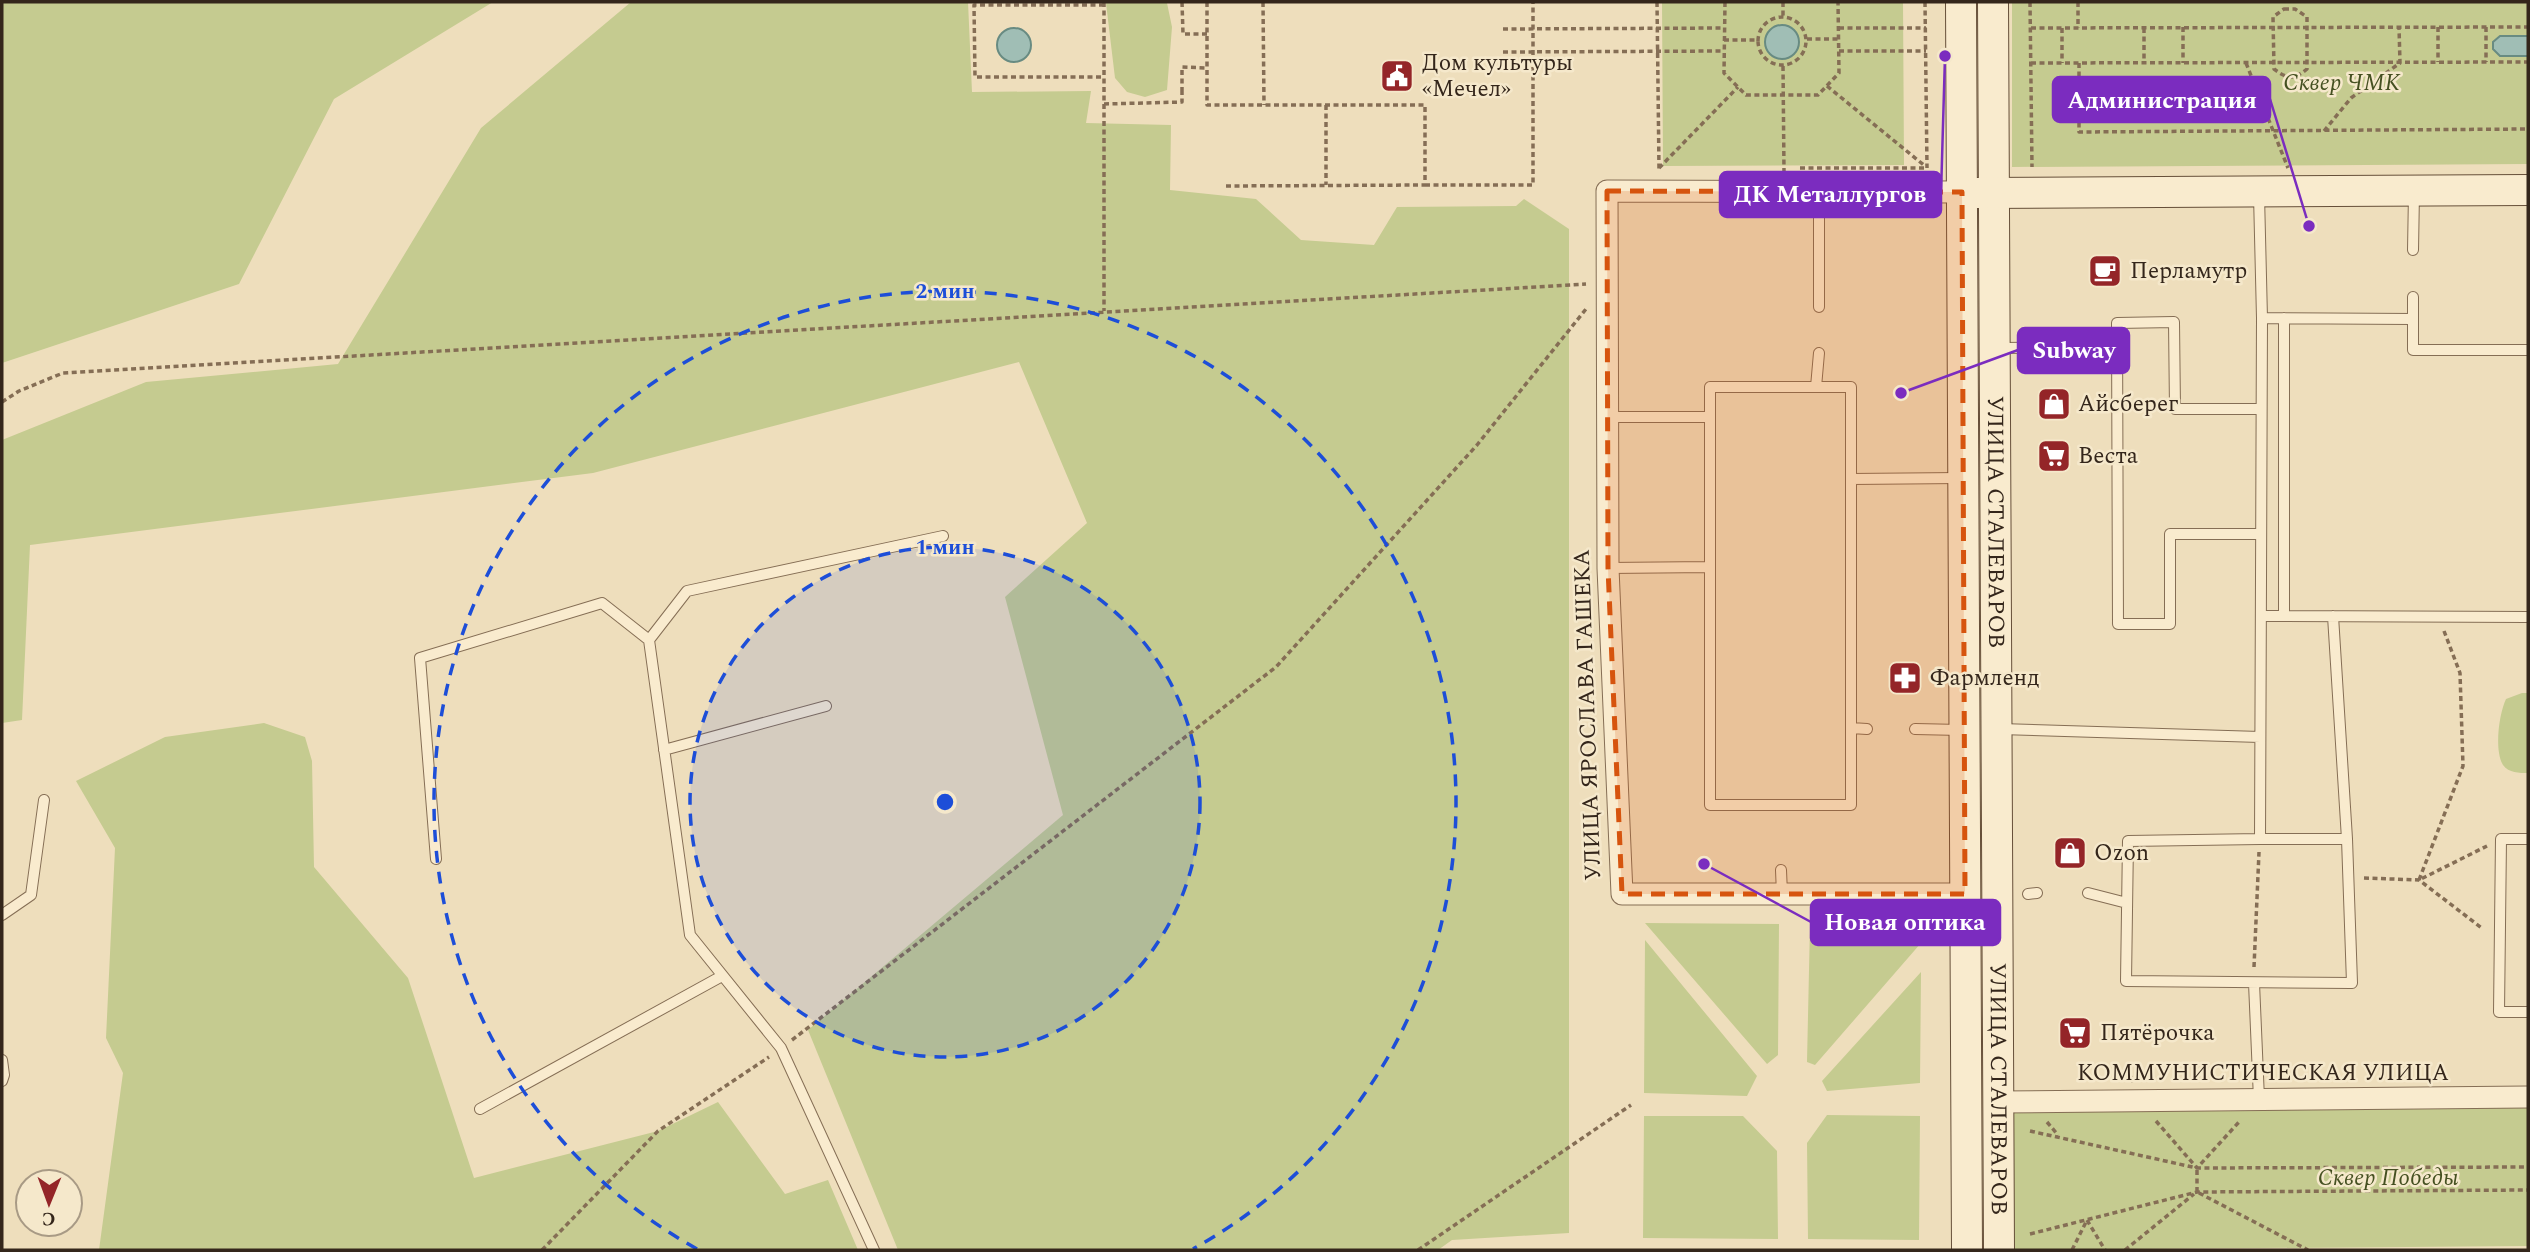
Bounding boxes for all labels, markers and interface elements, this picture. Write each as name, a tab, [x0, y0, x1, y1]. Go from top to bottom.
place label: Дом культуры «Мечел»	[1422, 46, 1573, 107]
public building icon: Дом культуры «Мечел»	[1378, 57, 1416, 95]
park label: Сквер ЧМК	[2283, 66, 2401, 101]
callout: Администрация	[2053, 77, 2270, 122]
text: Администрация	[2067, 83, 2257, 119]
callout: ДК Металлургов	[1720, 172, 1941, 217]
text: ДК Металлургов	[1734, 177, 1926, 213]
cafe icon: Перламутр	[2086, 252, 2124, 290]
place label: Перламутр	[2130, 254, 2247, 289]
text: 2 мин	[915, 276, 975, 308]
callout: Subway	[2018, 328, 2129, 373]
text: Subway	[2032, 333, 2117, 369]
shop icon: Айсберег	[2035, 385, 2073, 423]
place label: Айсберег	[2078, 387, 2179, 422]
street label: УЛИЦА СТАЛЕВАРОВ	[1977, 396, 2014, 648]
supermarket icon: Веста	[2035, 437, 2073, 475]
place label: Веста	[2078, 439, 2138, 474]
text: 1 мин	[915, 532, 975, 564]
street label: УЛИЦА ЯРОСЛАВА ГАШЕКА	[1565, 549, 1611, 881]
pharmacy icon: Фармленд	[1886, 659, 1924, 697]
place label: Фармленд	[1930, 661, 2040, 696]
centre of rings	[933, 790, 957, 814]
shop icon: Ozon	[2051, 834, 2089, 872]
place label: Ozon	[2094, 836, 2149, 871]
callout: Новая оптика	[1811, 900, 2000, 945]
text: Новая оптика	[1824, 905, 1986, 941]
street label: УЛИЦА СТАЛЕВАРОВ	[1980, 963, 2016, 1215]
supermarket icon: Пятёрочка	[2056, 1014, 2094, 1052]
place label: Пятёрочка	[2100, 1016, 2215, 1051]
street label: КОММУНИСТИЧЕСКАЯ УЛИЦА	[2077, 1056, 2449, 1091]
park label: Сквер Победы	[2318, 1161, 2459, 1196]
north arrow	[14, 1168, 84, 1238]
text: С	[42, 1204, 56, 1233]

